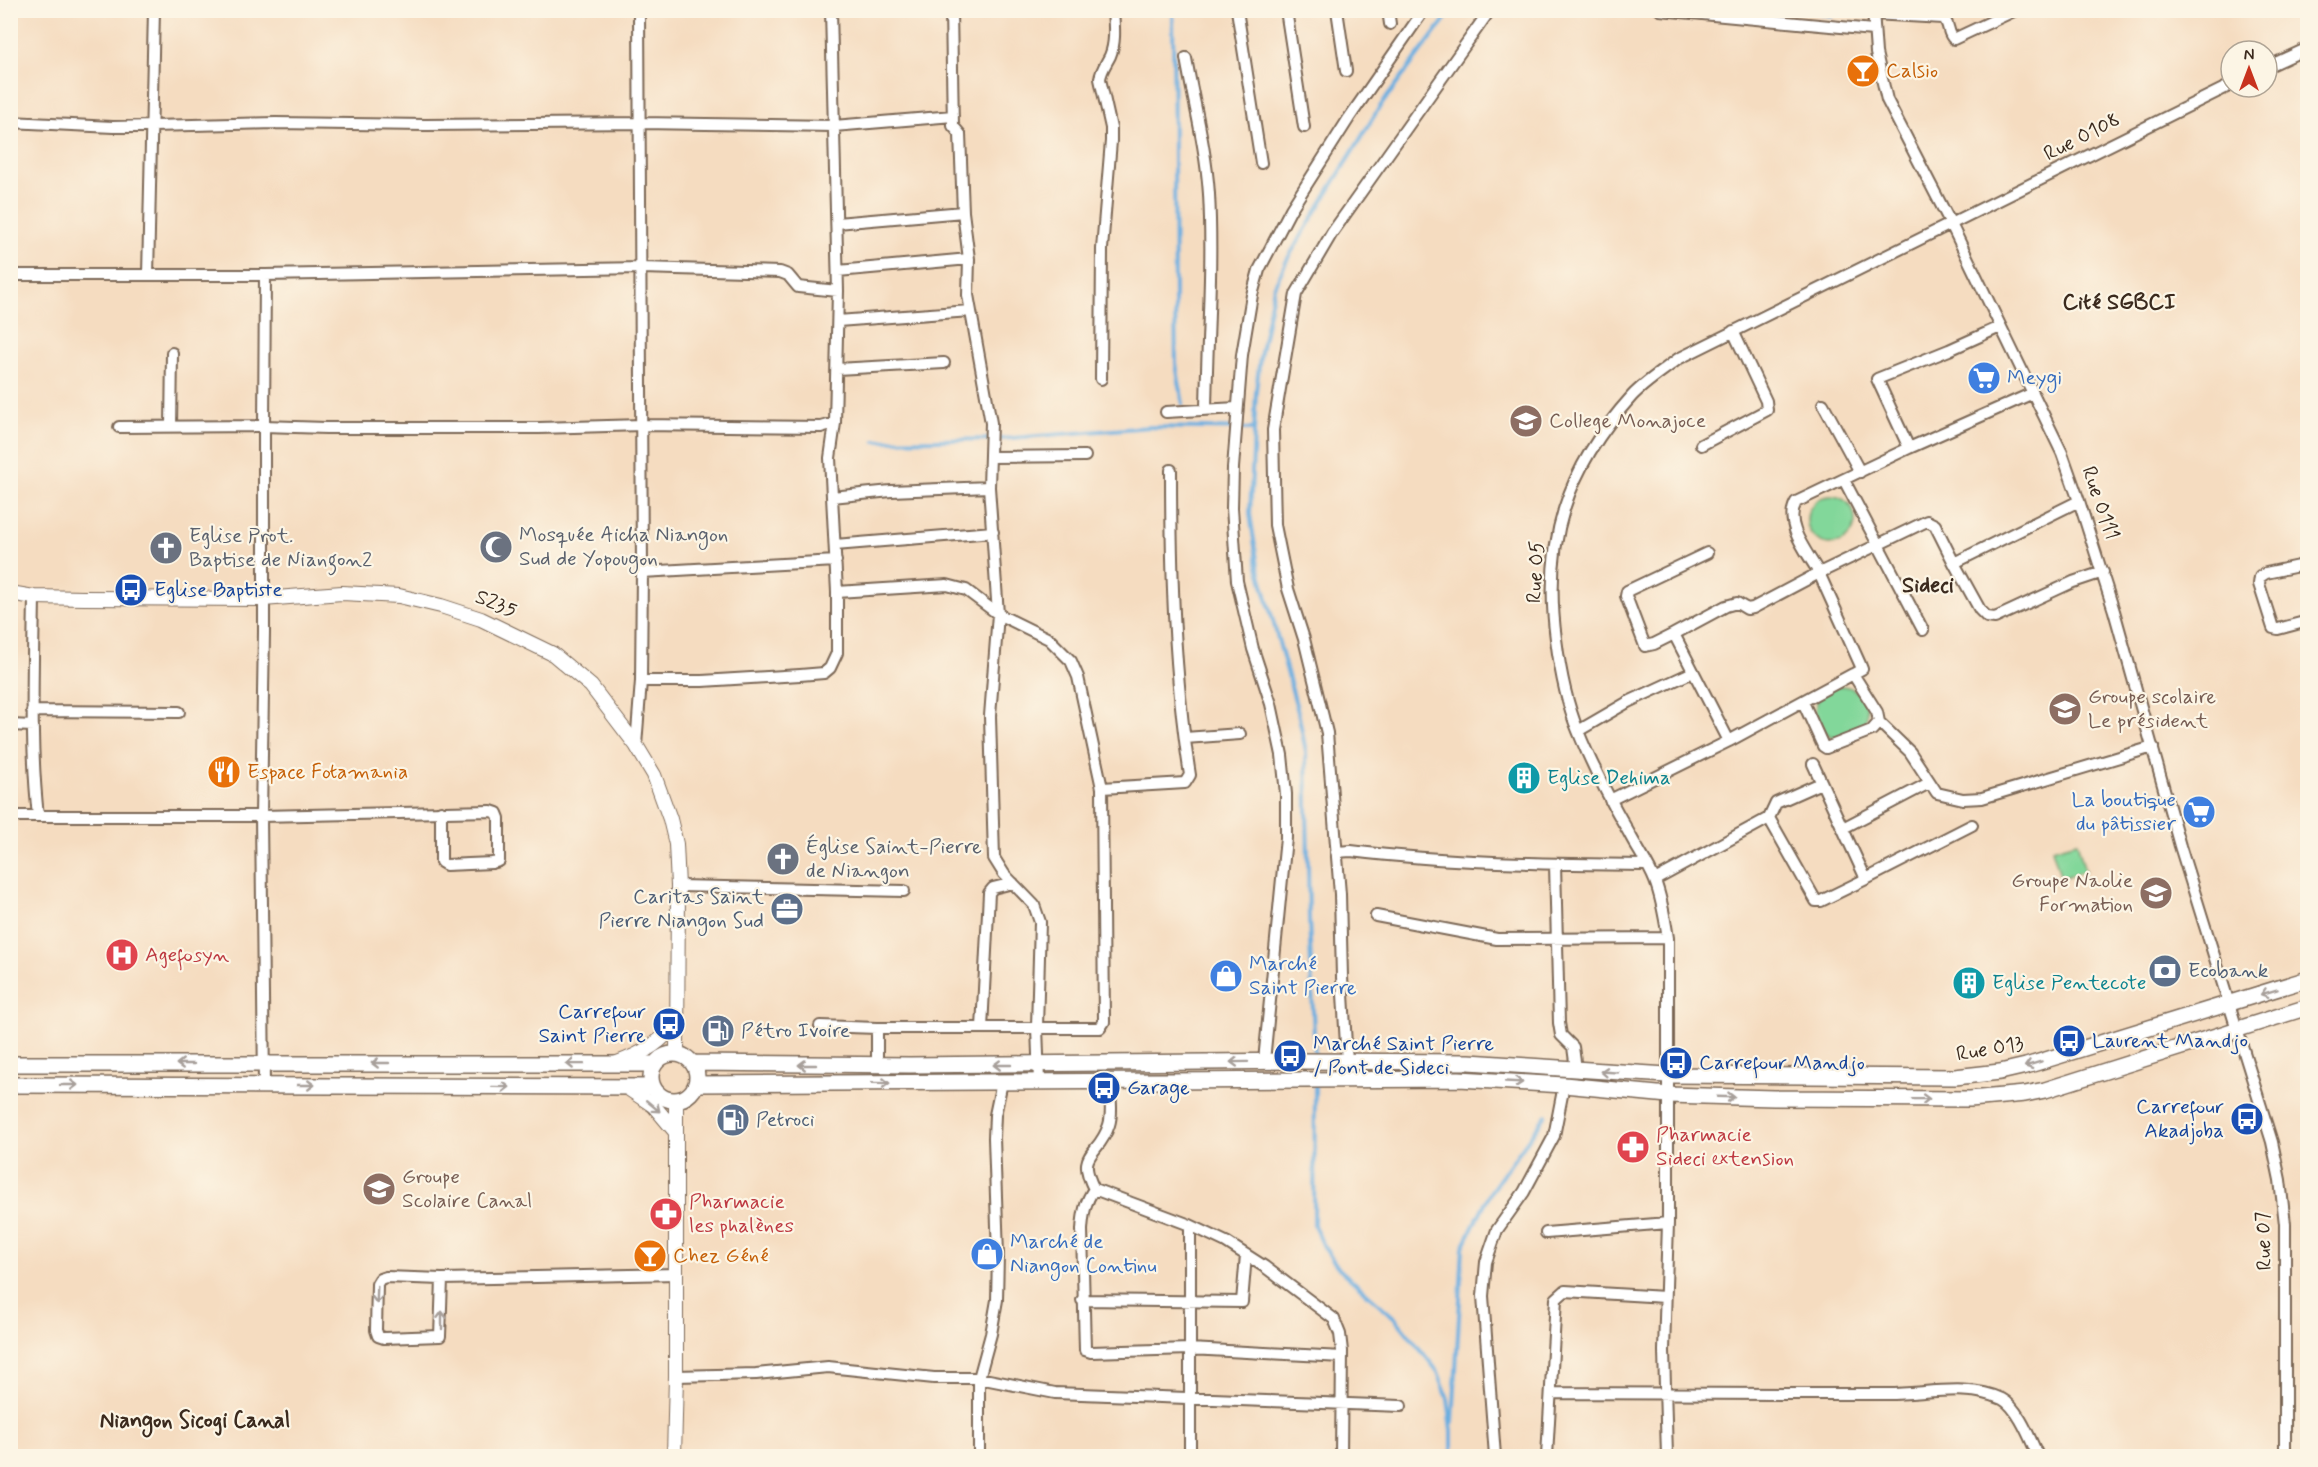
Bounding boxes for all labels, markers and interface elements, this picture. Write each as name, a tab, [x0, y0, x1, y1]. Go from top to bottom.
north arrow	[2219, 39, 2279, 99]
text: N	[2244, 45, 2254, 66]
bar icon: Calsio	[1845, 53, 1881, 89]
place label: Calsio	[1886, 57, 1938, 85]
street label: Rue O108	[2039, 106, 2125, 168]
district label: Cité SGBCI	[2062, 289, 2176, 317]
supermarket icon: Meygi	[1966, 360, 2002, 396]
place label: Meygi	[2007, 364, 2062, 393]
school or university icon: College Monajoce	[1508, 403, 1544, 439]
place label: College Monajoce	[1549, 407, 1706, 435]
street label: Rue O111	[2074, 462, 2126, 544]
place label: Mosquée Aicha Niangon Sud de Yopougon	[519, 521, 728, 574]
place label: Eglise Prot. Baptise de Niangon2	[189, 522, 372, 576]
mosque icon: Mosquée Aicha Niangon Sud de Yopougon	[478, 529, 514, 565]
church icon: Eglise Prot. Baptise de Niangon2	[148, 530, 184, 566]
street label: Rue O5	[1520, 540, 1552, 604]
bus stop icon: Eglise Baptiste	[113, 572, 149, 608]
district label: Sideci	[1902, 572, 1954, 600]
place label: Eglise Baptiste	[154, 576, 283, 604]
street label: S235	[471, 583, 521, 625]
place label: Groupe scolaire Le président	[2088, 683, 2216, 735]
school or university icon: Groupe scolaire Le président	[2047, 691, 2083, 727]
restaurant icon: Espace Fotamania	[206, 754, 242, 790]
place label: Espace Fotamania	[247, 758, 408, 786]
building icon: Eglise Dehima	[1506, 760, 1542, 796]
place label: Eglise Dehima	[1547, 764, 1671, 792]
place label: La boutique du pâtissier	[2072, 786, 2176, 838]
supermarket icon: La boutique du pâtissier	[2181, 794, 2217, 830]
place label: Église Saint-Pierre de Niangon	[806, 833, 982, 885]
church icon: Église Saint-Pierre de Niangon	[765, 841, 801, 877]
place label: Groupe Naolie Formation	[2011, 867, 2133, 919]
school or university icon: Groupe Naolie Formation	[2138, 875, 2174, 911]
place label: Caritas Saint Pierre Niangon Sud	[598, 883, 765, 936]
office icon: Caritas Saint Pierre Niangon Sud	[769, 891, 805, 927]
hospital icon: Agefosyn	[104, 937, 140, 973]
place label: Agefosyn	[145, 941, 230, 971]
place label: Marché Saint Pierre	[1249, 950, 1357, 1002]
bank icon: Ecobank	[2147, 953, 2183, 989]
place label: Ecobank	[2188, 957, 2269, 985]
shop icon: Marché Saint Pierre	[1208, 958, 1244, 994]
building icon: Eglise Pentecote	[1951, 965, 1987, 1001]
place label: Eglise Pentecote	[1992, 969, 2147, 997]
one-way arrow	[2259, 987, 2278, 998]
place label: Carrefour Saint Pierre	[538, 998, 646, 1050]
bus stop icon: Carrefour Saint Pierre	[651, 1006, 687, 1042]
fuel station icon: Pétro Ivoire	[700, 1013, 736, 1049]
place label: Pétro Ivoire	[741, 1017, 850, 1045]
bus stop icon: Laurent Mandjo	[2051, 1023, 2087, 1059]
place label: Laurent Mandjo	[2092, 1027, 2248, 1055]
street label: Rue O13	[1954, 1029, 2026, 1069]
place label: Marché Saint Pierre / Pont de Sideci	[1313, 1030, 1494, 1082]
bus stop icon: Marché Saint Pierre / Pont de Sideci	[1272, 1038, 1308, 1074]
bus stop icon: Carrefour Mandjo	[1658, 1045, 1694, 1081]
place label: Carrefour Mandjo	[1699, 1049, 1865, 1079]
one-way arrow	[1230, 1056, 1250, 1067]
one-way arrow	[371, 1057, 391, 1069]
one-way arrow	[176, 1058, 196, 1070]
one-way arrow	[566, 1058, 586, 1070]
one-way arrow	[798, 1059, 818, 1071]
one-way arrow	[993, 1059, 1013, 1070]
one-way arrow	[2024, 1059, 2043, 1070]
one-way arrow	[1599, 1066, 1619, 1077]
bus stop icon: Garage	[1086, 1070, 1122, 1106]
place label: Garage	[1127, 1074, 1190, 1103]
one-way arrow	[870, 1077, 890, 1089]
one-way arrow	[1503, 1077, 1523, 1088]
one-way arrow	[58, 1079, 78, 1091]
one-way arrow	[295, 1079, 315, 1091]
one-way arrow	[490, 1081, 510, 1093]
one-way arrow	[1716, 1091, 1736, 1102]
one-way arrow	[1911, 1093, 1931, 1105]
place label: Carrefour Akadjoba	[2136, 1093, 2224, 1145]
one-way arrow	[645, 1099, 660, 1113]
bus stop icon: Carrefour Akadjoba	[2229, 1101, 2265, 1137]
fuel station icon: Petroci	[715, 1102, 751, 1138]
place label: Petroci	[756, 1106, 815, 1134]
place label: Pharmacie Sideci extension	[1656, 1121, 1794, 1173]
pharmacy icon: Pharmacie Sideci extension	[1615, 1129, 1651, 1165]
place label: Groupe Scolaire Canal	[402, 1163, 532, 1215]
school or university icon: Groupe Scolaire Canal	[361, 1171, 397, 1207]
place label: Pharmacie les phalènes	[689, 1188, 794, 1240]
pharmacy icon: Pharmacie les phalènes	[648, 1196, 684, 1232]
street label: Rue 07	[2249, 1211, 2279, 1271]
place label: Marché de Niangon Continu	[1010, 1228, 1157, 1281]
shop icon: Marché de Niangon Continu	[969, 1236, 1005, 1272]
bar icon: Chez Géné	[632, 1238, 668, 1274]
place label: Chez Géné	[673, 1242, 769, 1270]
one-way arrow	[371, 1285, 382, 1305]
one-way arrow	[436, 1310, 448, 1330]
district label: Niangon Sicogi Canal	[100, 1407, 290, 1438]

